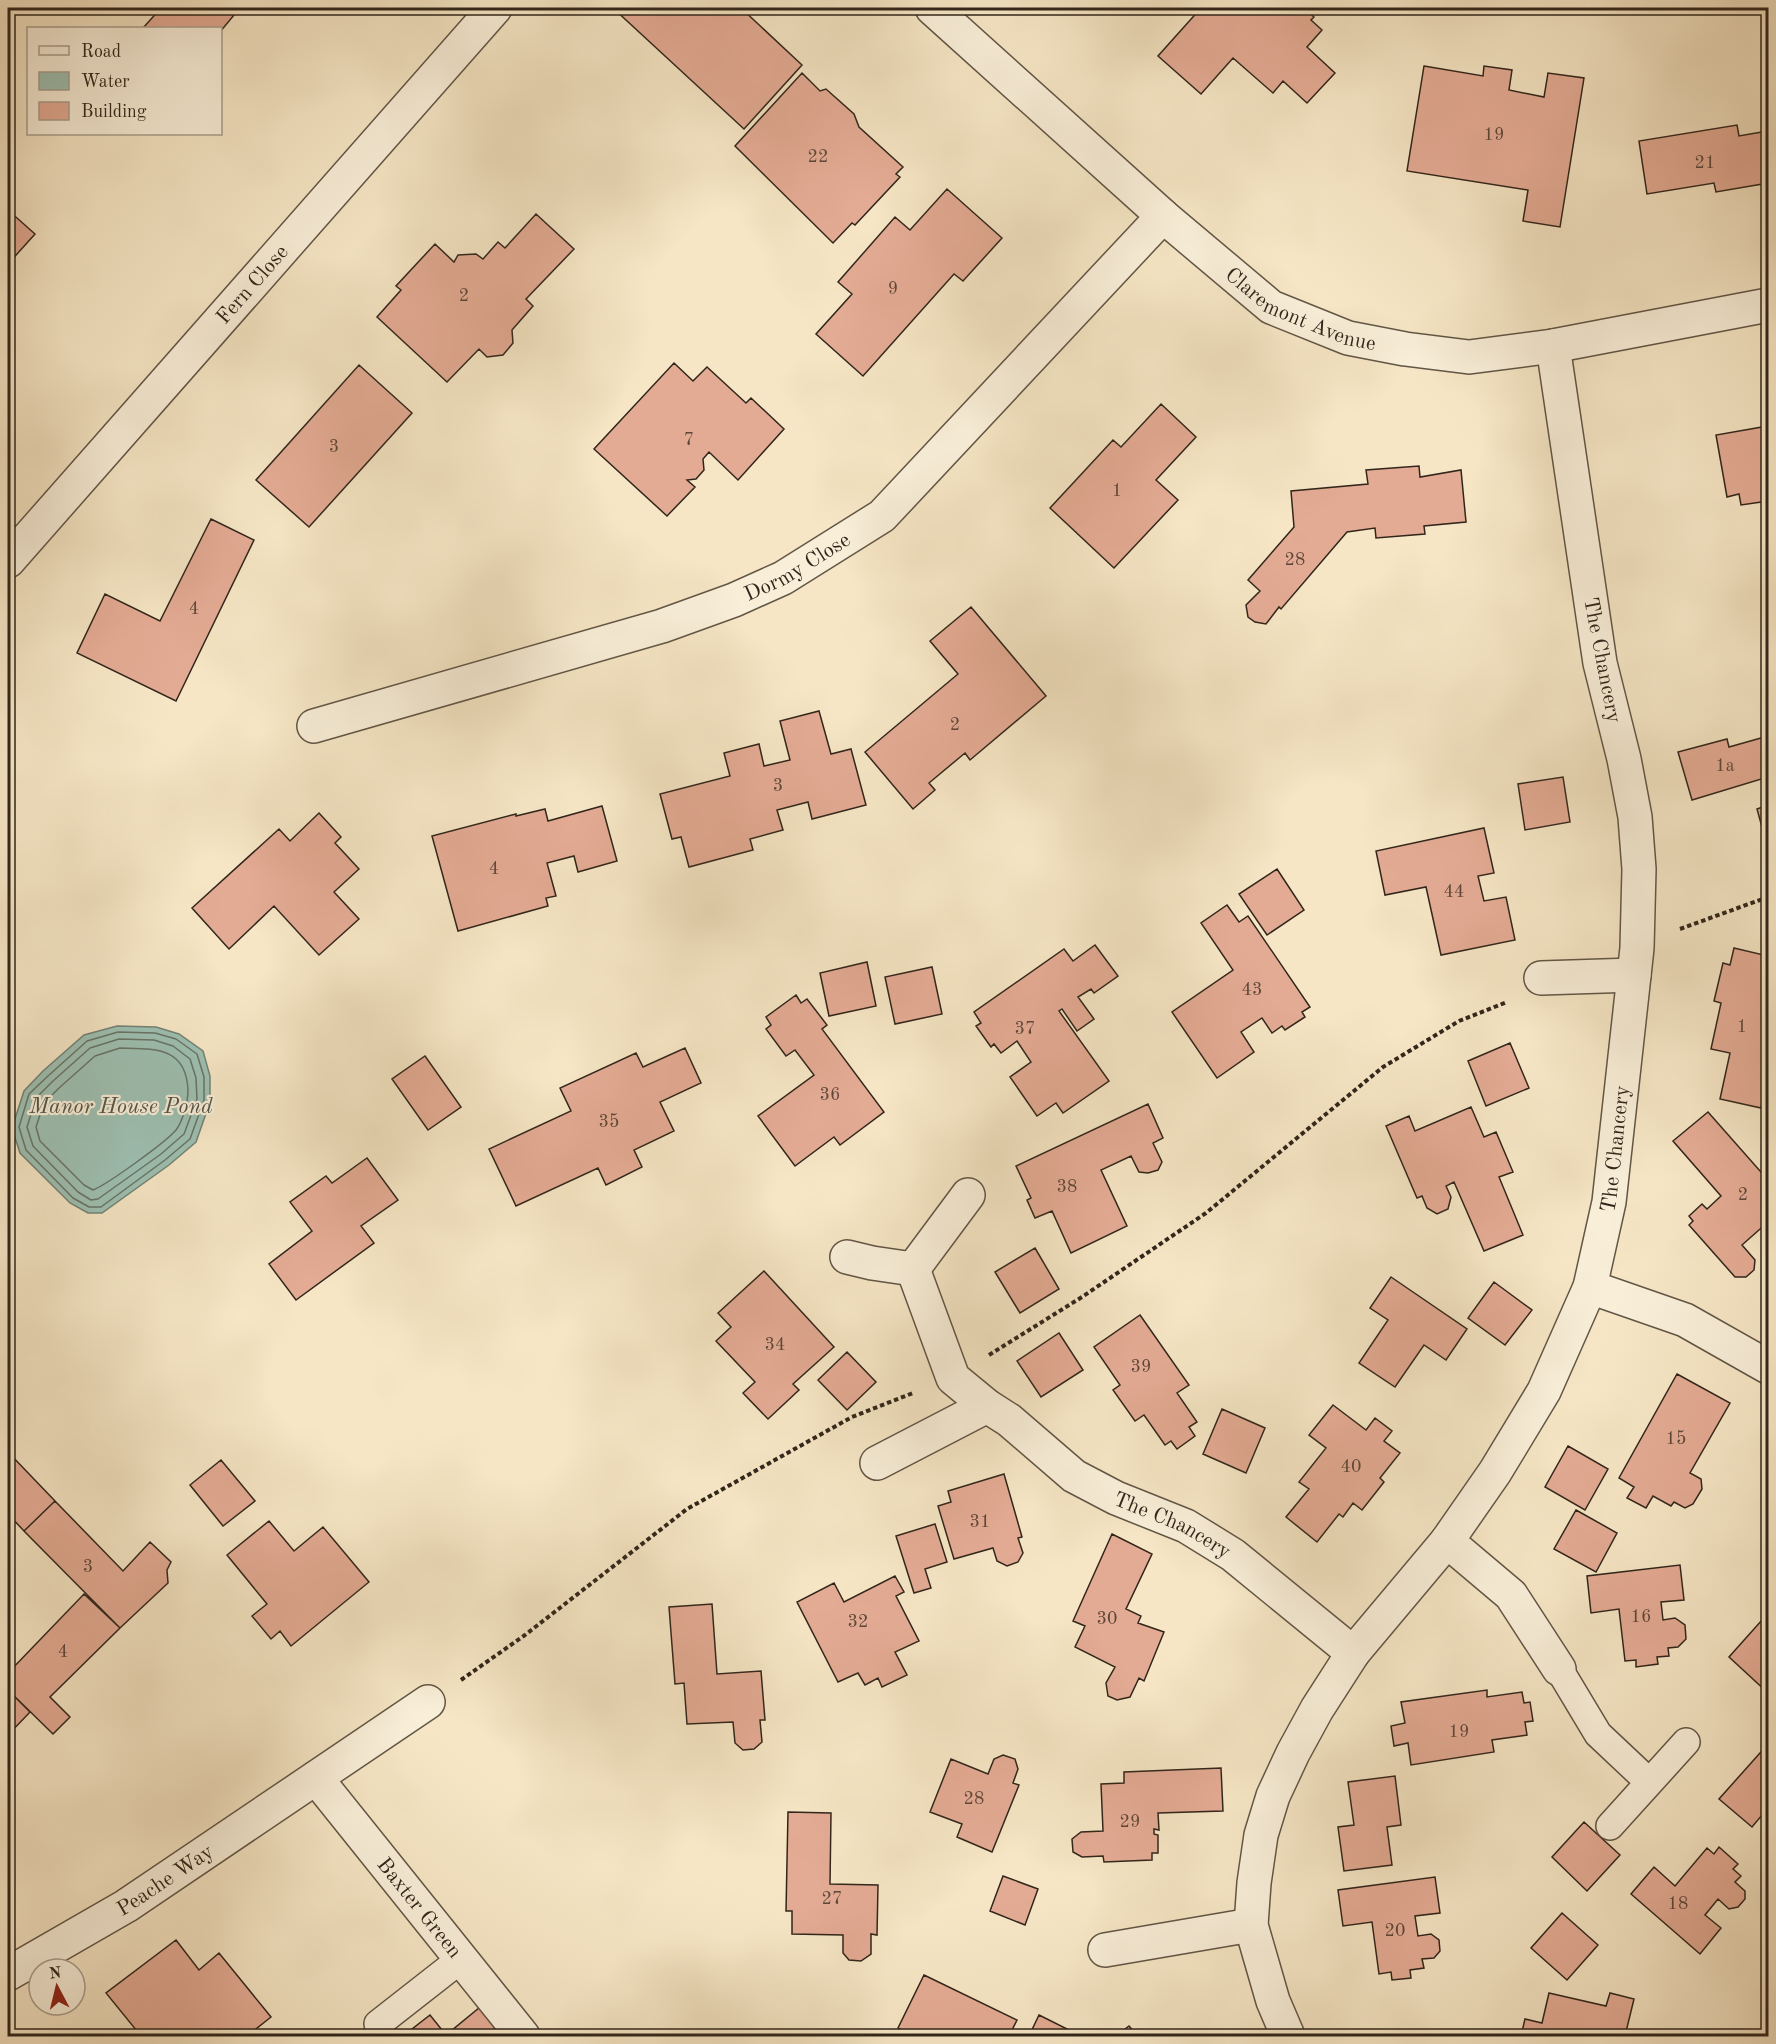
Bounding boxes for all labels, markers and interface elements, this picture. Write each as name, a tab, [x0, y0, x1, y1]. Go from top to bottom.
legend	[27, 27, 222, 135]
text: Road	[81, 43, 121, 61]
text: Water	[81, 73, 130, 91]
text: Building	[81, 103, 147, 121]
house number: 19	[1484, 126, 1504, 144]
house number: 22	[808, 148, 828, 166]
house number: 21	[1695, 154, 1715, 172]
street label: Fern Close	[213, 242, 293, 328]
street label: Claremont Avenue	[1221, 264, 1378, 355]
house number: 9	[888, 280, 898, 298]
house number: 2	[459, 287, 469, 305]
house number: 7	[684, 431, 694, 449]
house number: 3	[329, 438, 339, 456]
house number: 1	[1112, 482, 1122, 500]
street label: Dormy Close	[742, 530, 854, 606]
house number: 28	[1285, 551, 1305, 569]
street label: The Chancery	[1579, 596, 1624, 725]
house number: 4	[189, 600, 199, 618]
house number: 2	[950, 716, 960, 734]
house number: 1a	[1715, 757, 1735, 775]
house number: 3	[773, 777, 783, 795]
house number: 4	[489, 860, 499, 878]
house number: 44	[1444, 883, 1464, 901]
house number: 43	[1242, 981, 1262, 999]
house number: 1	[1737, 1018, 1747, 1036]
house number: 37	[1015, 1020, 1035, 1038]
street label: The Chancery	[1598, 1084, 1634, 1215]
house number: 36	[820, 1086, 840, 1104]
water label: Manor House Pond	[28, 1096, 213, 1118]
house number: 35	[599, 1113, 619, 1131]
house number: 38	[1057, 1178, 1077, 1196]
house number: 2	[1738, 1186, 1748, 1204]
house number: 34	[765, 1336, 785, 1354]
house number: 39	[1131, 1358, 1151, 1376]
house number: 15	[1666, 1430, 1686, 1448]
house number: 40	[1341, 1458, 1361, 1476]
street label: The Chancery	[1110, 1489, 1234, 1563]
house number: 31	[970, 1513, 990, 1531]
house number: 3	[83, 1558, 93, 1576]
house number: 16	[1631, 1608, 1651, 1626]
house number: 30	[1097, 1610, 1117, 1628]
house number: 32	[848, 1613, 868, 1631]
house number: 4	[58, 1643, 68, 1661]
house number: 19	[1449, 1723, 1469, 1741]
house number: 28	[964, 1790, 984, 1808]
house number: 29	[1120, 1813, 1140, 1831]
street label: Peache Way	[114, 1841, 218, 1921]
street label: Baxter Green	[372, 1854, 465, 1962]
house number: 27	[822, 1890, 842, 1908]
house number: 18	[1668, 1895, 1688, 1913]
house number: 20	[1385, 1922, 1405, 1940]
north arrow	[27, 1957, 87, 2017]
text: N	[48, 1965, 63, 1983]

